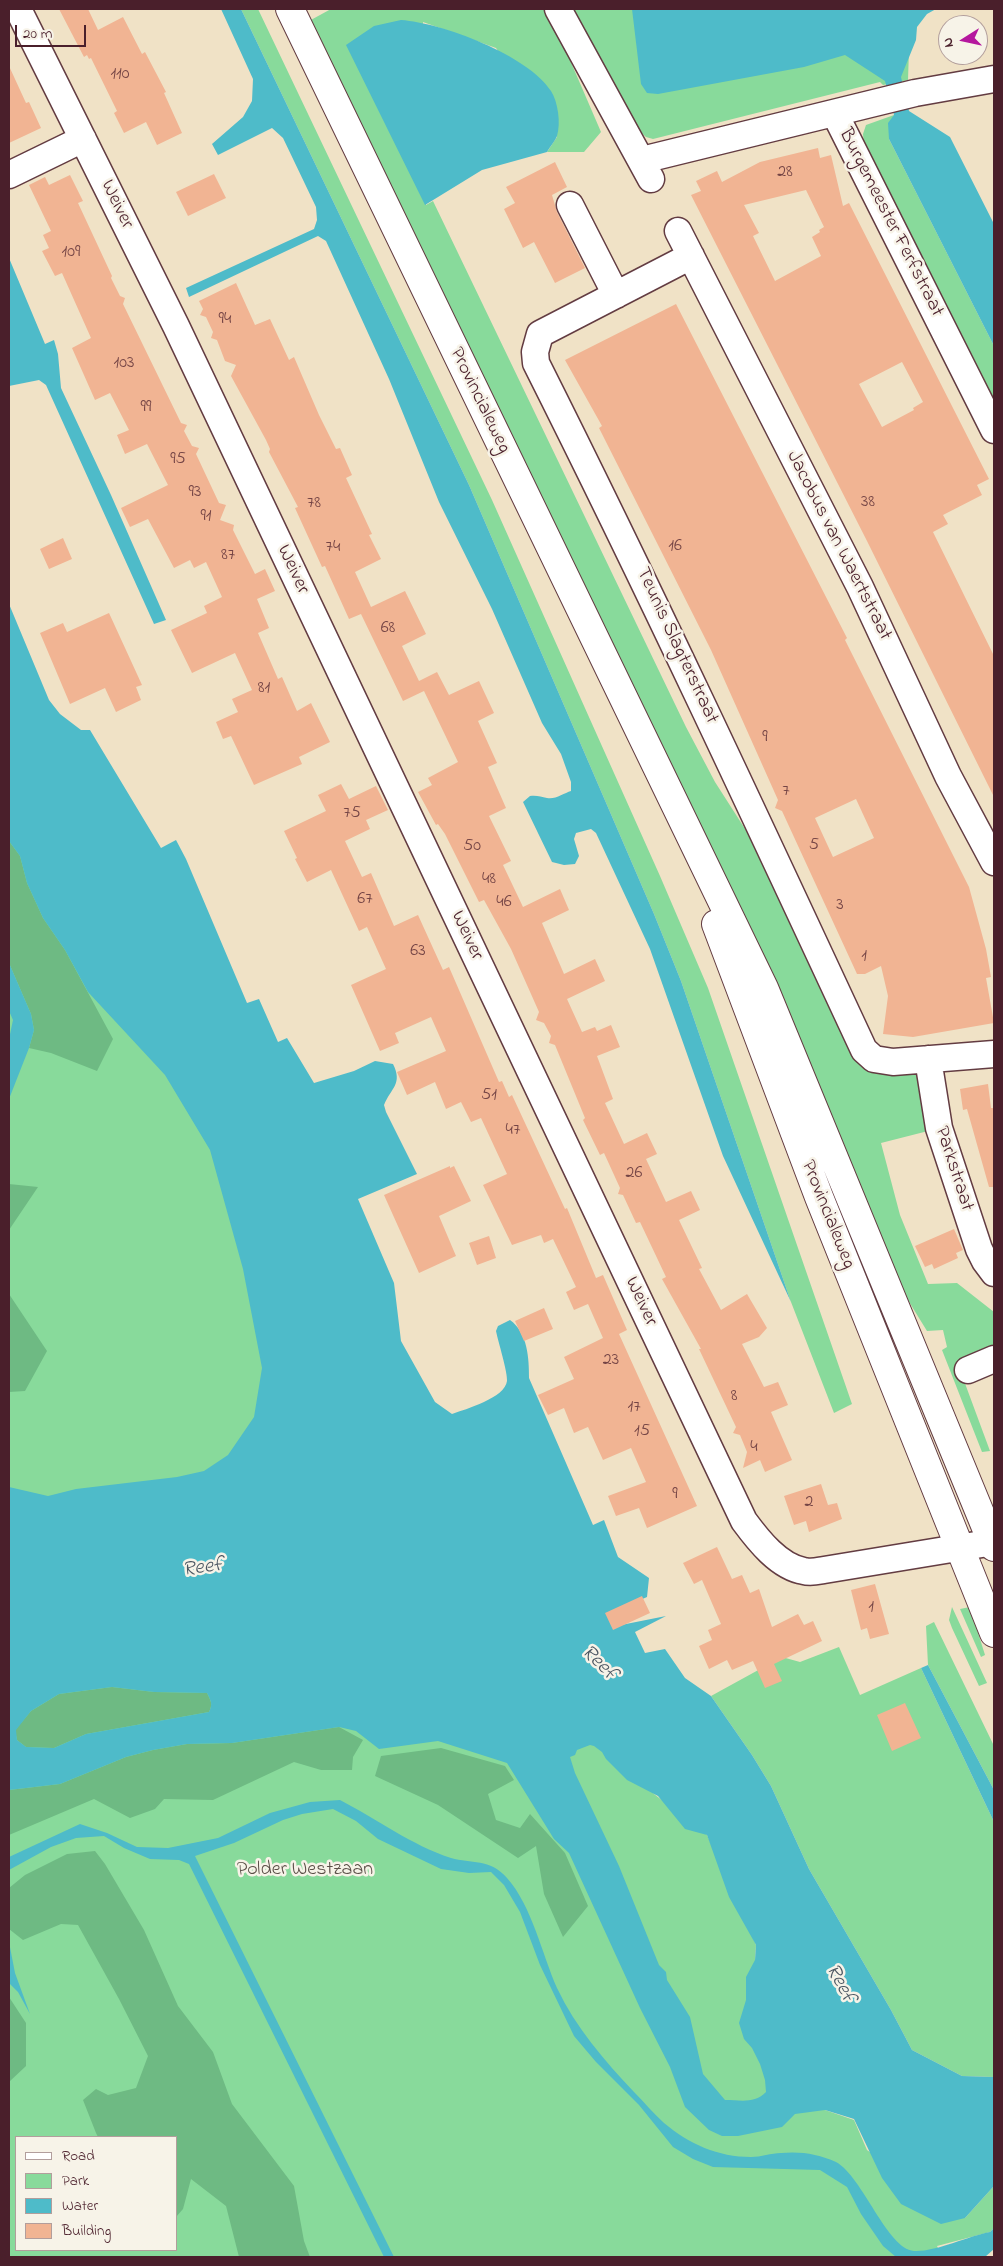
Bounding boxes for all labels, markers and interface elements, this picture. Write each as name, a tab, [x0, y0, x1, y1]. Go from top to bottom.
scale bar	[18, 15, 89, 47]
north arrow	[938, 15, 988, 65]
text: 20 m	[23, 23, 52, 45]
text: N	[938, 36, 960, 49]
house number: 110	[110, 64, 130, 86]
street label: Burgemeester Ferfstraat	[832, 125, 948, 321]
house number: 28	[777, 162, 793, 184]
street label: Weiver	[94, 177, 138, 233]
house number: 109	[62, 242, 80, 264]
house number: 94	[219, 309, 231, 331]
street label: Provincialeweg	[443, 344, 515, 458]
house number: 103	[114, 353, 134, 375]
house number: 99	[141, 397, 151, 419]
street label: Jacobus van Waertstraat	[780, 447, 896, 645]
house number: 95	[170, 449, 186, 471]
house number: 93	[189, 482, 201, 504]
house number: 38	[861, 492, 875, 514]
house number: 78	[307, 493, 321, 515]
house number: 91	[200, 506, 212, 528]
house number: 16	[668, 536, 682, 558]
house number: 74	[326, 537, 340, 559]
street label: Weiver	[270, 542, 314, 598]
house number: 87	[221, 545, 235, 567]
street label: Teunis Slagterstraat	[629, 564, 723, 728]
house number: 68	[381, 618, 395, 640]
house number: 81	[258, 678, 270, 700]
house number: 9	[762, 727, 768, 749]
house number: 7	[782, 781, 790, 803]
house number: 75	[343, 803, 361, 825]
house number: 5	[809, 835, 819, 857]
house number: 50	[463, 836, 481, 858]
house number: 48	[482, 869, 496, 891]
house number: 67	[357, 889, 373, 911]
house number: 46	[496, 892, 512, 914]
house number: 3	[836, 895, 844, 917]
street label: Weiver	[444, 908, 488, 964]
house number: 63	[410, 941, 426, 963]
house number: 1	[861, 946, 867, 968]
house number: 51	[481, 1085, 497, 1107]
house number: 47	[506, 1120, 520, 1142]
street label: Parkstraat	[928, 1124, 978, 1214]
street label: Provincialeweg	[794, 1157, 860, 1273]
house number: 26	[626, 1163, 642, 1185]
street label: Weiver	[618, 1274, 662, 1330]
house number: 23	[603, 1350, 619, 1372]
house number: 8	[731, 1386, 737, 1408]
house number: 17	[627, 1397, 641, 1419]
house number: 15	[634, 1421, 650, 1443]
house number: 4	[750, 1437, 758, 1459]
house number: 9	[672, 1484, 678, 1506]
house number: 2	[805, 1492, 813, 1514]
water label: Reef	[181, 1554, 225, 1584]
house number: 1	[868, 1597, 874, 1619]
water label: Reef	[575, 1641, 621, 1687]
park label: Polder Westzaan	[237, 1859, 373, 1883]
water label: Reef	[818, 1960, 860, 2008]
legend	[15, 2136, 178, 2251]
text: Road	[62, 2145, 95, 2167]
text: Park	[62, 2170, 89, 2192]
text: Water	[62, 2195, 98, 2217]
text: Building	[62, 2220, 111, 2242]

